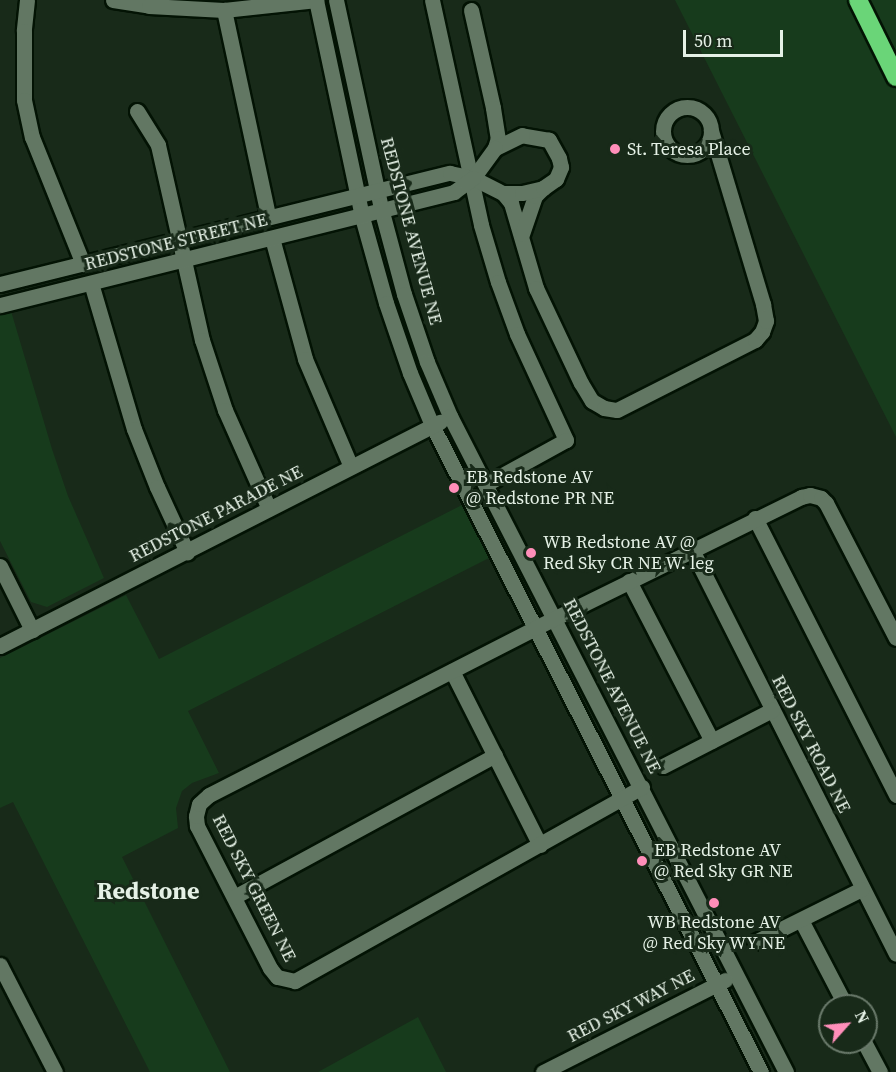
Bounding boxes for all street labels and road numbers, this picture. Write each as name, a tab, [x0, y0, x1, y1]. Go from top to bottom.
street label: REDSTONE AVENUE NE	[376, 135, 446, 327]
street label: REDSTONE STREET NE	[82, 209, 270, 275]
street label: REDSTONE PARADE NE	[126, 461, 306, 567]
street label: REDSTONE AVENUE NE	[559, 595, 665, 777]
street label: RED SKY ROAD NE	[767, 671, 855, 817]
street label: RED SKY GREEN NE	[207, 811, 301, 965]
street label: RED SKY WAY NE	[563, 964, 699, 1048]

